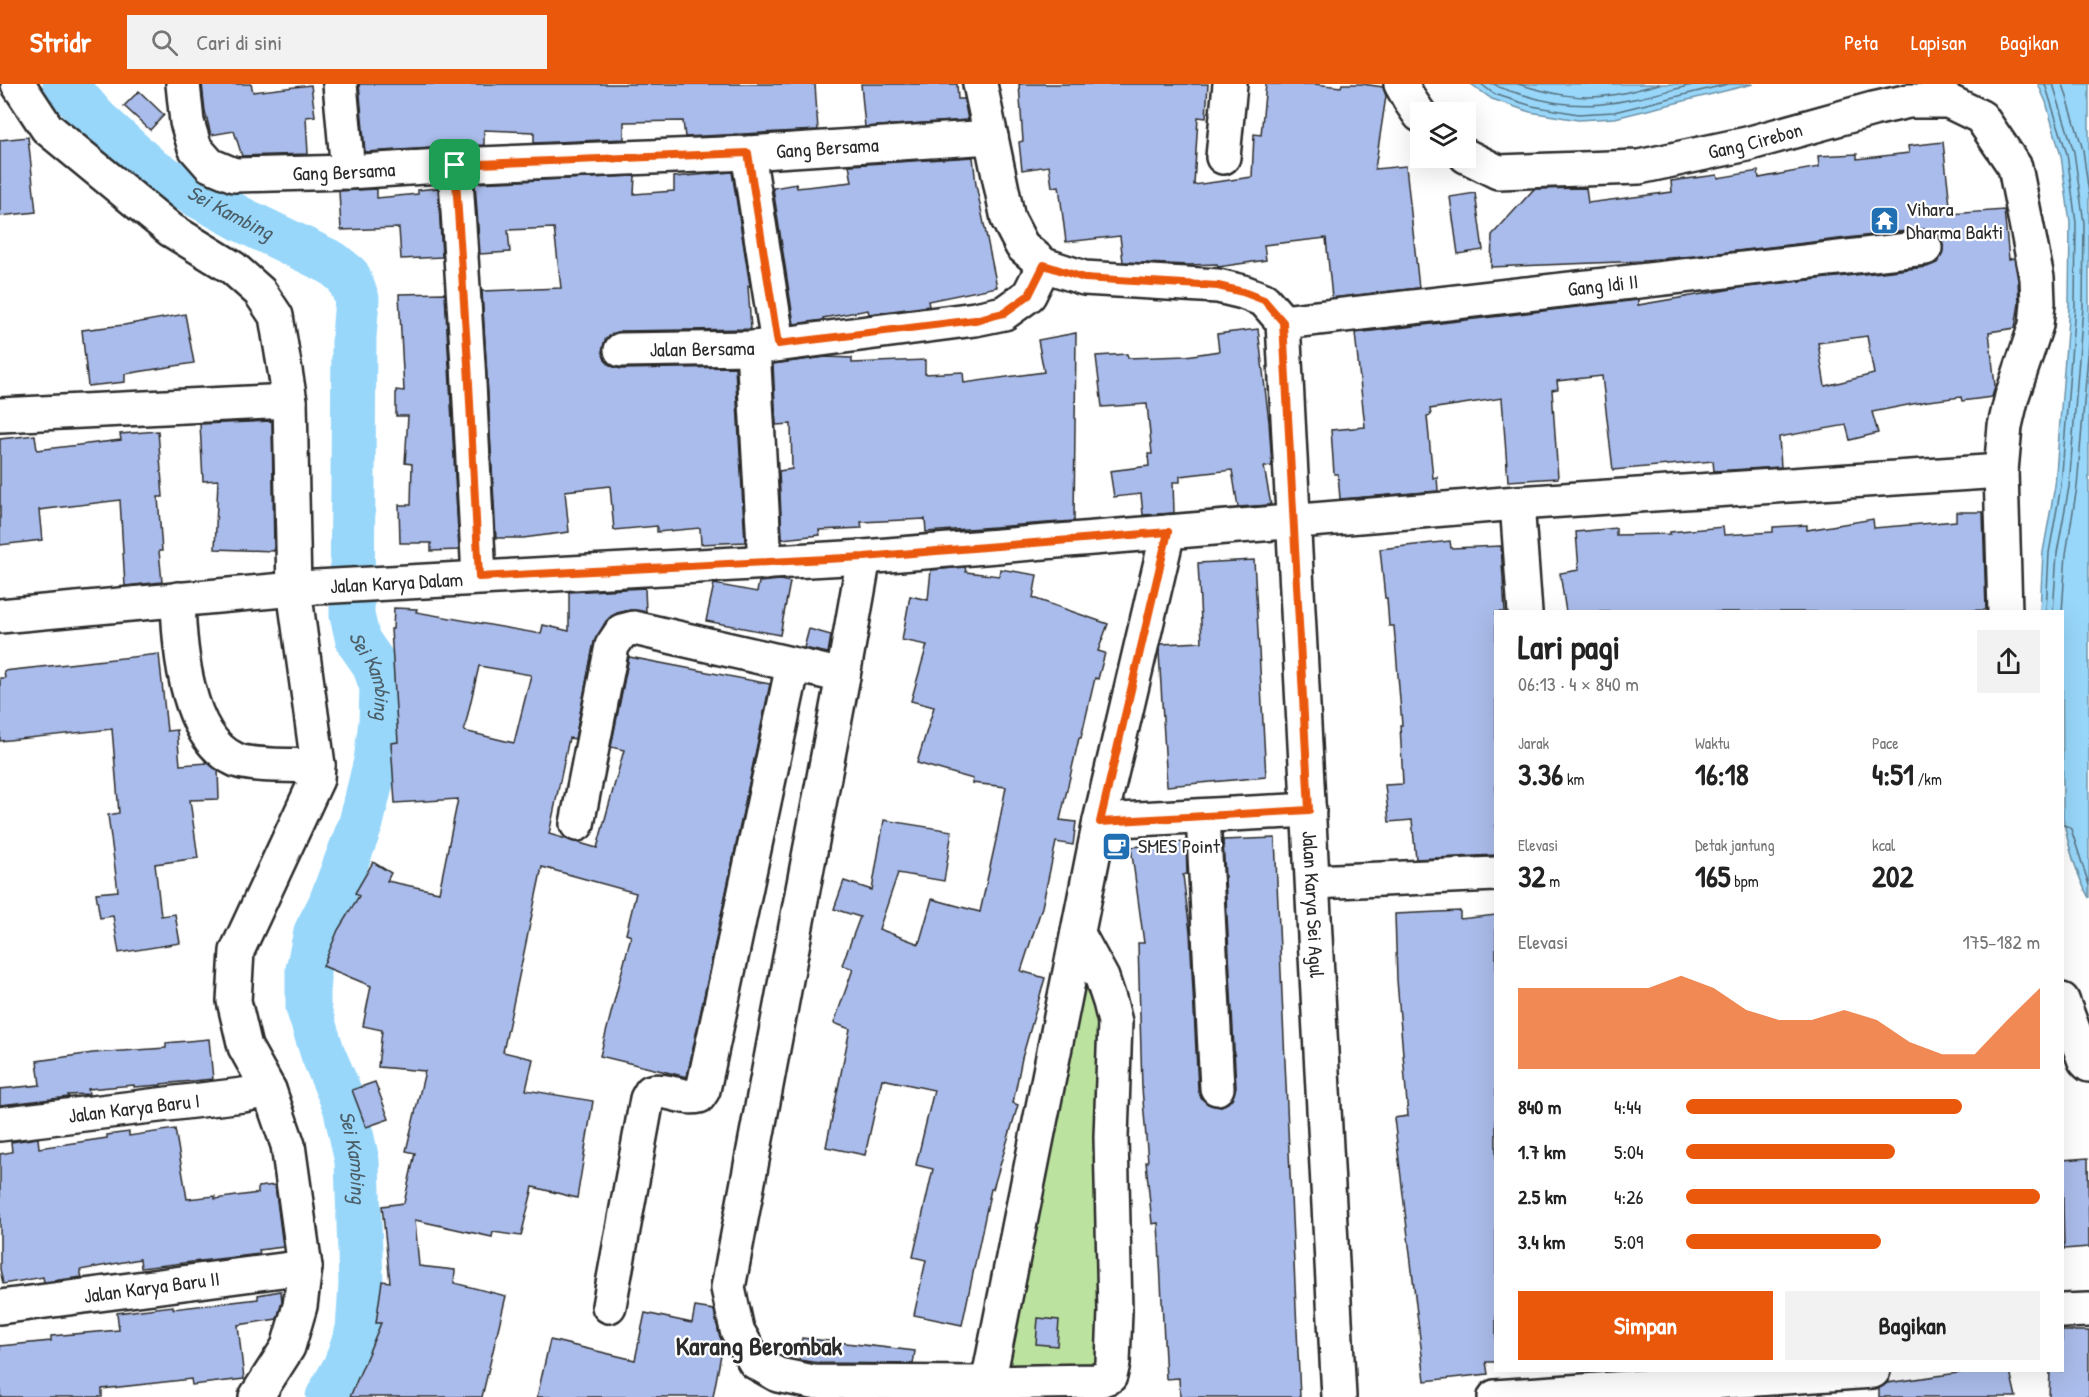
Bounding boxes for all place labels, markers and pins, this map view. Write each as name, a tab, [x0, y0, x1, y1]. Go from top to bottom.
pin	[429, 139, 480, 190]
place label: Vihara Dharma Bakti	[1906, 195, 2003, 245]
temple icon: Vihara Dharma Bakti	[1869, 205, 1901, 237]
cafe icon: SMES Point	[1101, 830, 1133, 862]
place label: SMES Point	[1138, 832, 1221, 859]

